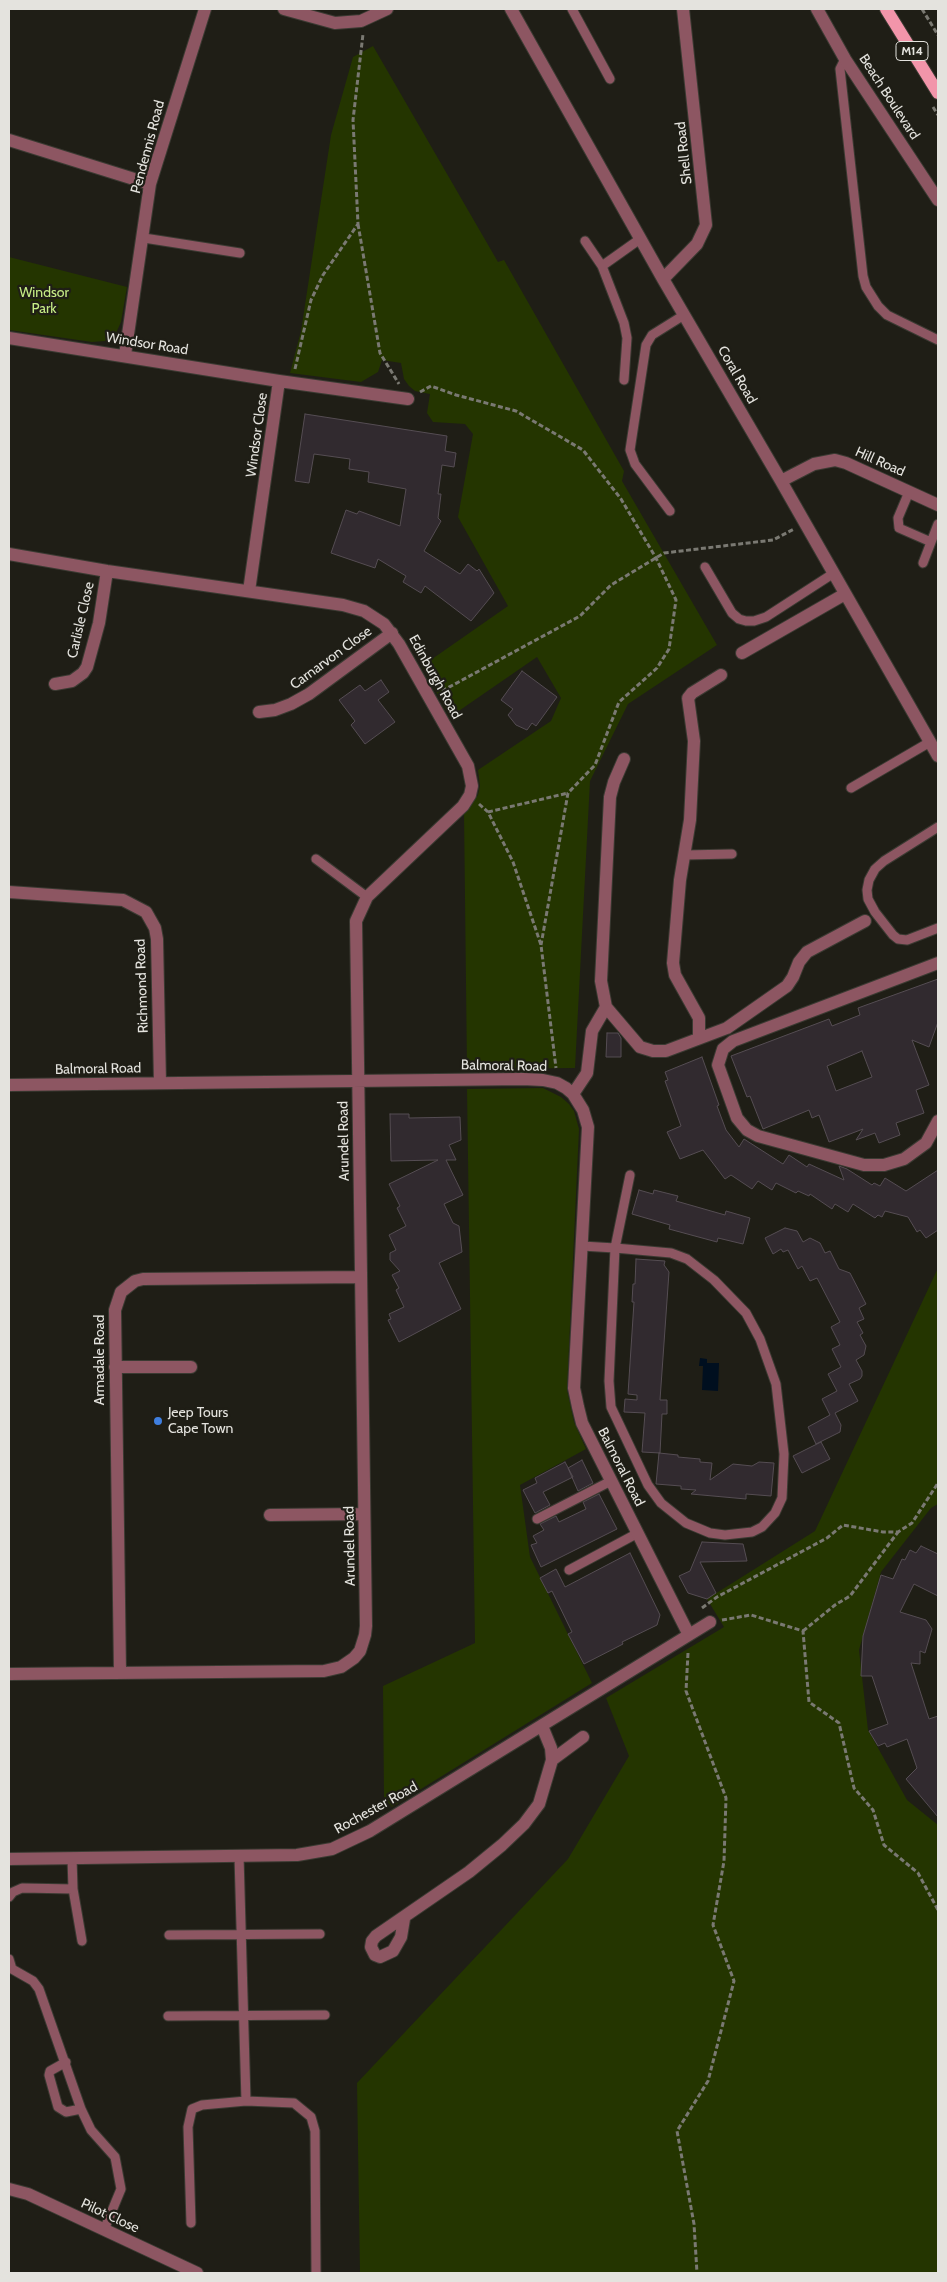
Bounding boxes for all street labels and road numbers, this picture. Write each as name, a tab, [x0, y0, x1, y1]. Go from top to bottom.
road number: M14	[896, 41, 928, 60]
street label: Beach Boulevard	[855, 51, 923, 143]
street label: Pendennis Road	[128, 99, 168, 195]
street label: Shell Road	[672, 121, 696, 185]
street label: Windsor Road	[105, 329, 189, 359]
street label: Coral Road	[714, 343, 760, 407]
street label: Windsor Close	[243, 392, 271, 478]
street label: Hill Road	[852, 444, 908, 480]
street label: Carlisle Close	[64, 580, 98, 660]
street label: Carnarvon Close	[287, 623, 375, 693]
street label: Edinburgh Road	[405, 632, 465, 722]
street label: Richmond Road	[132, 939, 152, 1033]
street label: Balmoral Road	[461, 1057, 547, 1075]
street label: Balmoral Road	[55, 1060, 141, 1078]
street label: Arundel Road	[335, 1101, 353, 1181]
street label: Armadale Road	[92, 1315, 108, 1405]
street label: Balmoral Road	[594, 1425, 648, 1509]
street label: Arundel Road	[341, 1506, 359, 1586]
street label: Rochester Road	[331, 1778, 421, 1838]
street label: Pilot Close	[78, 2195, 142, 2237]

